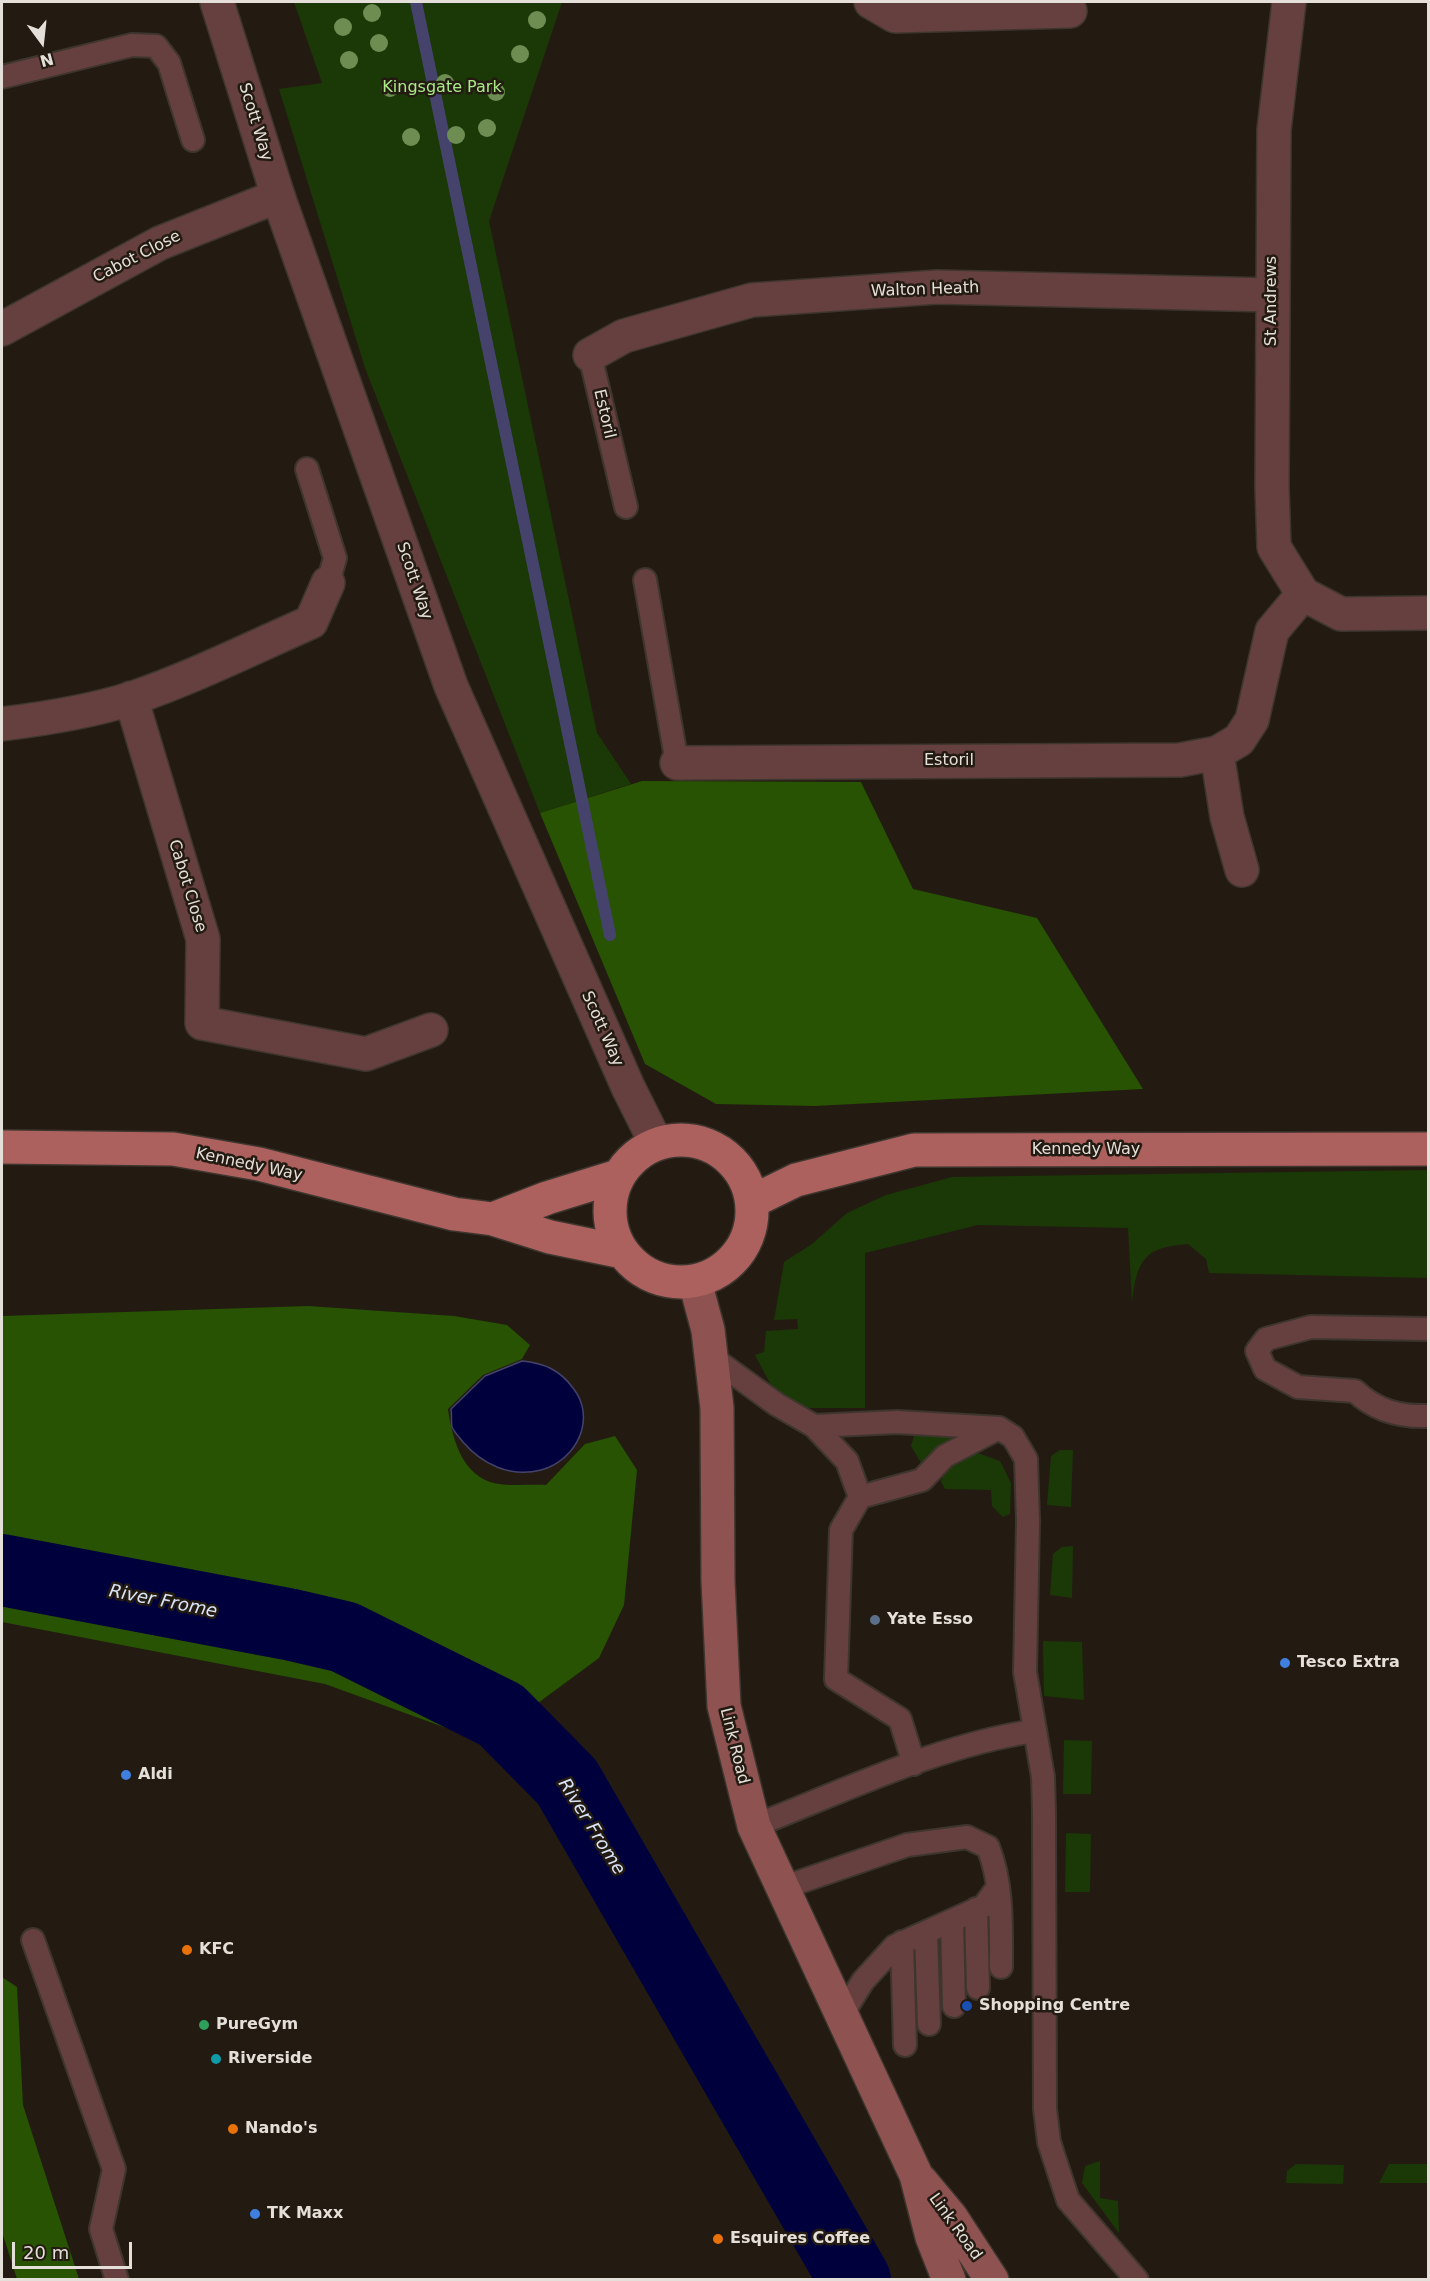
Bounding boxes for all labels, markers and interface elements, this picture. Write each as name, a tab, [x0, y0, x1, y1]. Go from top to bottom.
north arrow	[12, 12, 72, 72]
text: N	[38, 49, 56, 71]
park label: Kingsgate Park	[382, 78, 502, 98]
street label: Scott Way	[234, 81, 276, 163]
street label: Cabot Close	[90, 227, 184, 287]
street label: St Andrews	[1262, 256, 1282, 346]
street label: Walton Heath	[870, 279, 980, 301]
street label: Estoril	[589, 387, 619, 441]
street label: Scott Way	[392, 540, 436, 622]
street label: Estoril	[924, 751, 974, 771]
street label: Cabot Close	[164, 837, 210, 935]
street label: Scott Way	[577, 988, 627, 1070]
street label: Kennedy Way	[1032, 1140, 1140, 1160]
street label: Kennedy Way	[194, 1144, 304, 1186]
water label: River Frome	[107, 1581, 219, 1623]
place label: Yate Esso	[887, 1610, 973, 1630]
marker: Yate Esso	[868, 1613, 882, 1627]
place label: Tesco Extra	[1297, 1653, 1400, 1673]
marker: Tesco Extra	[1278, 1656, 1292, 1670]
street label: Link Road	[715, 1706, 753, 1786]
place label: Aldi	[138, 1765, 173, 1785]
marker: Aldi	[119, 1768, 133, 1782]
water label: River Frome	[553, 1775, 629, 1879]
place label: KFC	[199, 1940, 234, 1960]
marker: KFC	[180, 1943, 194, 1957]
place label: Shopping Centre	[979, 1996, 1130, 2016]
marker: Shopping Centre	[960, 1999, 974, 2013]
place label: PureGym	[216, 2015, 298, 2035]
marker: PureGym	[197, 2018, 211, 2032]
place label: Riverside	[228, 2049, 312, 2069]
marker: Riverside	[209, 2052, 223, 2066]
place label: Nando's	[245, 2119, 317, 2139]
marker: Nando's	[226, 2122, 240, 2136]
street label: Link Road	[924, 2190, 986, 2264]
place label: TK Maxx	[267, 2204, 343, 2224]
marker: TK Maxx	[248, 2207, 262, 2221]
place label: Esquires Coffee	[730, 2229, 870, 2249]
scale bar	[15, 2230, 135, 2268]
marker: Esquires Coffee	[711, 2232, 725, 2246]
text: 20 m	[23, 2242, 69, 2263]

